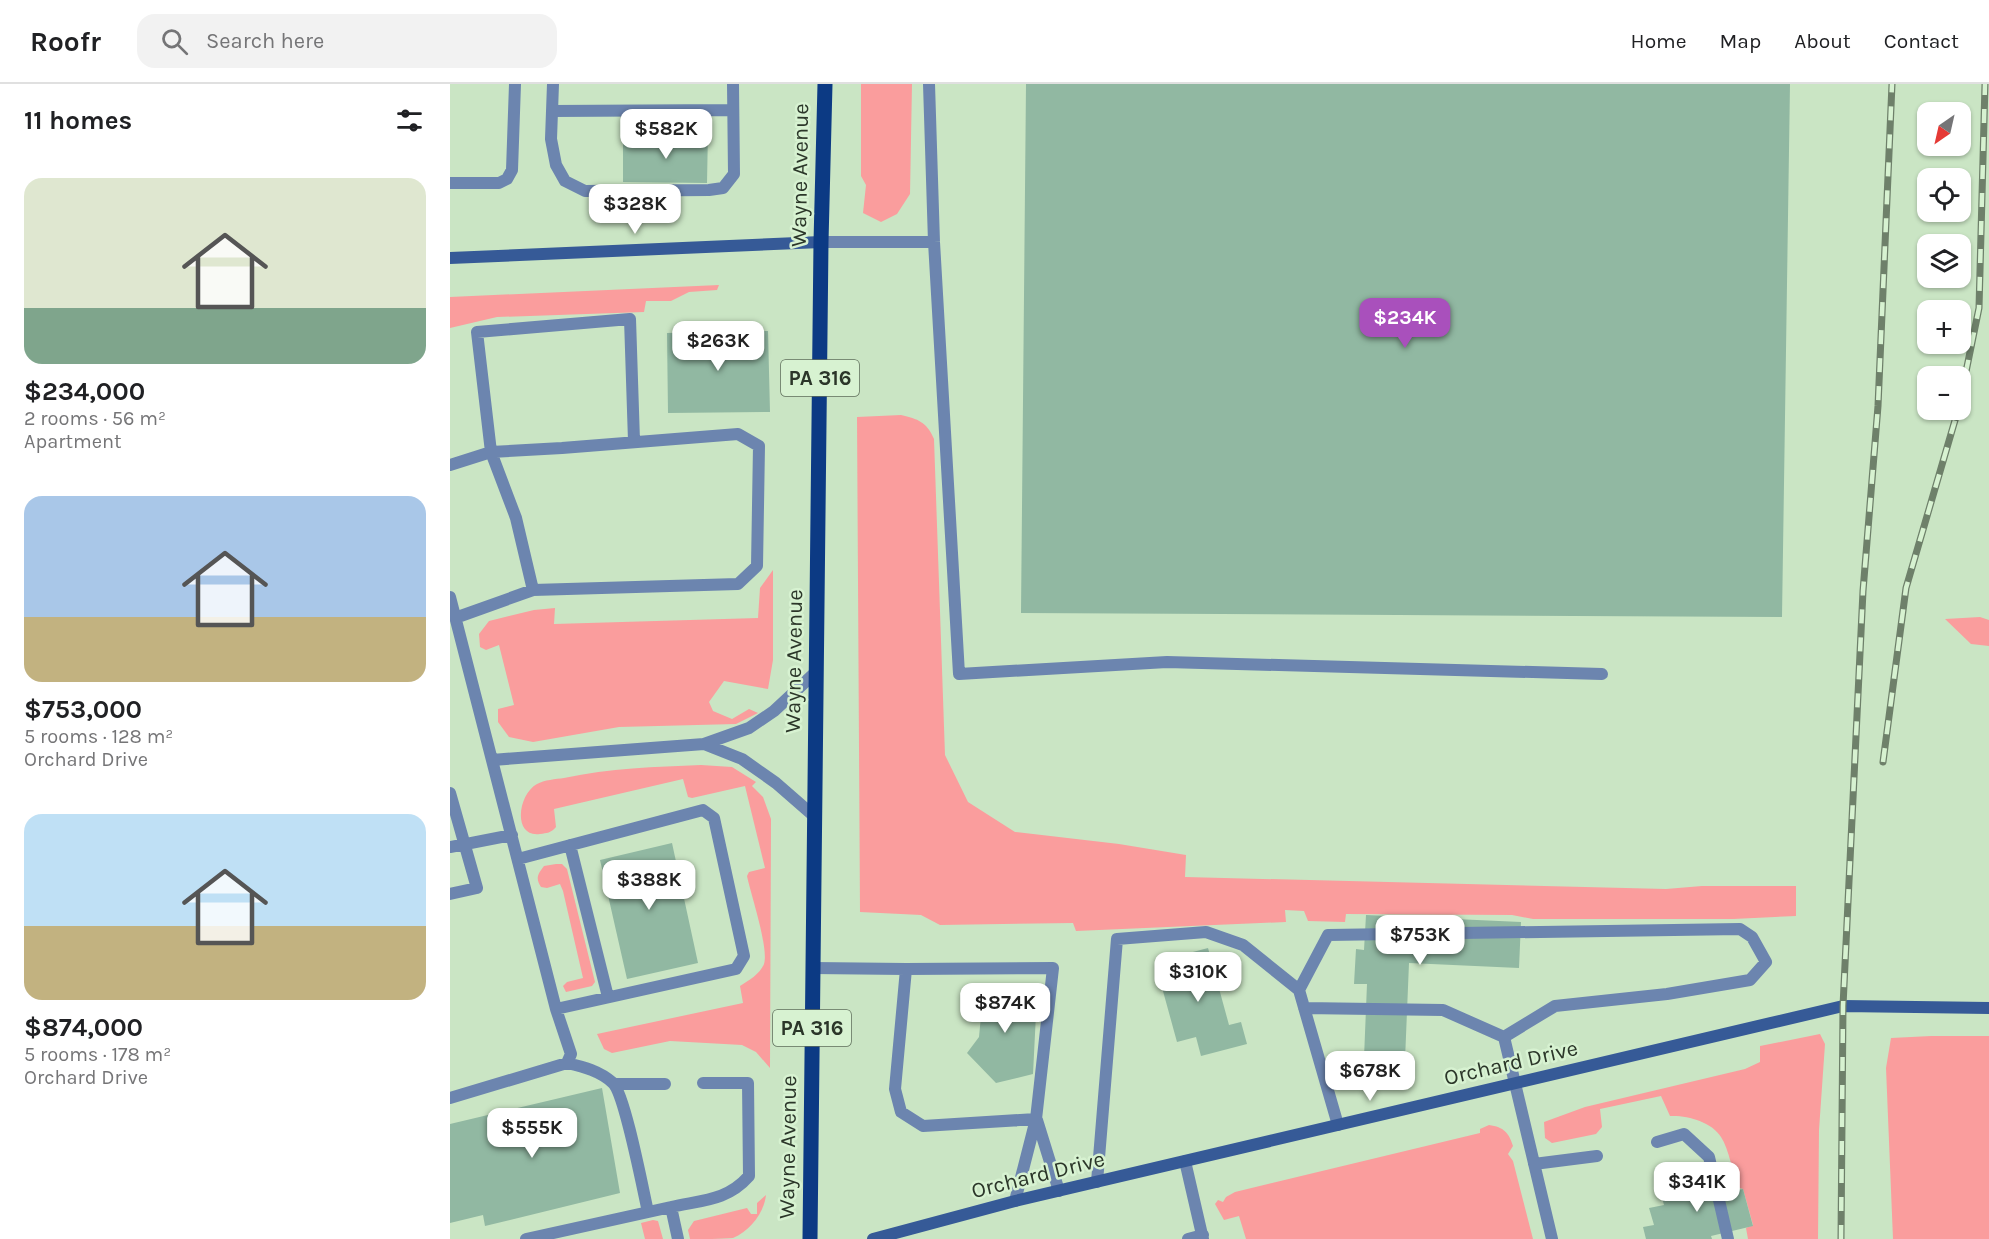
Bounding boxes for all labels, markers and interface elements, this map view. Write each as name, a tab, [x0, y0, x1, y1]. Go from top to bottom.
search box	[137, 14, 557, 68]
text: Roofr	[30, 25, 101, 58]
icon: search	[158, 25, 191, 58]
text: Search here	[206, 28, 324, 54]
text: Home	[1631, 29, 1687, 53]
text: Map	[1720, 29, 1761, 53]
text: About	[1794, 29, 1851, 53]
text: Contact	[1884, 29, 1959, 53]
north arrow	[1917, 102, 1971, 156]
map controls	[1917, 102, 1971, 420]
street label: Wayne Avenue	[786, 103, 814, 247]
icon: filters	[393, 104, 426, 137]
text: 11 homes	[24, 105, 132, 136]
pin: $582K	[624, 109, 708, 160]
text: $582K	[634, 117, 698, 140]
button: locate	[1917, 168, 1971, 222]
pin: $328K	[593, 184, 677, 235]
text: $328K	[603, 192, 667, 215]
icon: home	[171, 217, 279, 325]
button: layers	[1917, 234, 1971, 288]
pin: $234K	[1363, 298, 1447, 349]
button: +	[1917, 300, 1971, 354]
text: $234K	[1373, 306, 1437, 329]
pin: $263K	[676, 321, 760, 372]
text: $263K	[686, 329, 750, 352]
road number: PA 316	[781, 360, 859, 396]
button: −	[1917, 366, 1971, 420]
text: $234,000	[24, 376, 145, 407]
text: 2 rooms · 56 m²	[24, 407, 166, 430]
text: Apartment	[24, 430, 122, 453]
icon: home	[171, 535, 279, 643]
street label: Wayne Avenue	[780, 589, 808, 733]
text: $753,000	[24, 694, 142, 725]
text: 5 rooms · 128 m²	[24, 725, 173, 748]
text: Orchard Drive	[24, 748, 148, 771]
icon: home	[171, 853, 279, 961]
pin: $388K	[607, 860, 691, 911]
text: $388K	[616, 868, 682, 891]
pin: $753K	[1378, 915, 1462, 966]
text: $753K	[1390, 923, 1450, 946]
pin: $310K	[1156, 952, 1240, 1003]
text: $310K	[1168, 960, 1228, 983]
pin: $874K	[963, 983, 1047, 1034]
text: $874K	[974, 991, 1036, 1014]
road number: PA 316	[773, 1010, 851, 1046]
text: $874,000	[24, 1012, 143, 1043]
street label: Orchard Drive	[1442, 1035, 1580, 1091]
text: 5 rooms · 178 m²	[24, 1043, 171, 1066]
pin: $678K	[1328, 1051, 1412, 1102]
text: $678K	[1339, 1059, 1401, 1082]
text: Orchard Drive	[24, 1066, 148, 1089]
street label: Wayne Avenue	[774, 1075, 802, 1219]
pin: $555K	[490, 1108, 574, 1159]
text: $555K	[501, 1116, 563, 1139]
street label: Orchard Drive	[969, 1146, 1107, 1204]
pin: $341K	[1655, 1162, 1739, 1213]
text: $341K	[1668, 1170, 1726, 1193]

